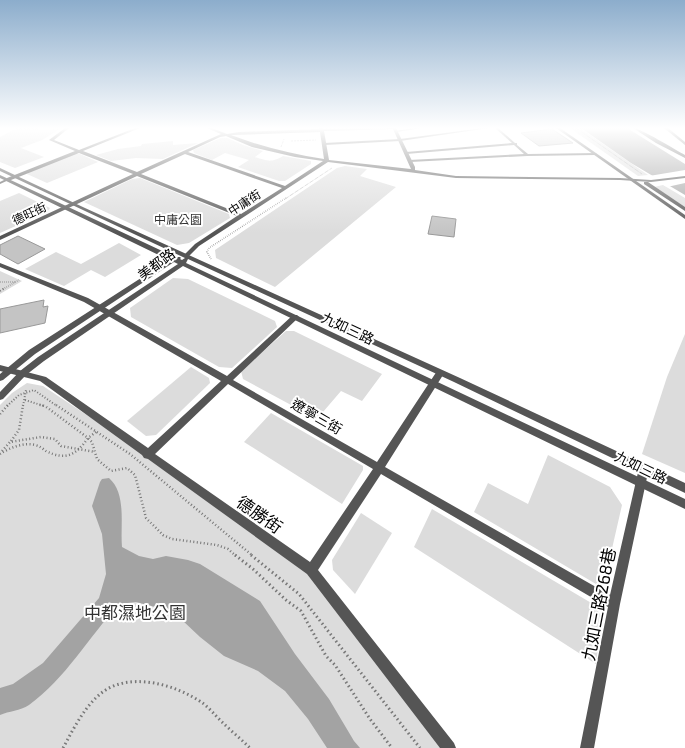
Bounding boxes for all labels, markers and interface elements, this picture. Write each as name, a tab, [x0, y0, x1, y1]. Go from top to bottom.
street label: 中庸街	[225, 186, 263, 218]
street label: 德旺街	[10, 199, 48, 227]
park label: 中庸公園	[154, 212, 202, 226]
street label: 美都路	[134, 245, 178, 283]
street label: 九如三路	[319, 308, 377, 348]
street label: 遼寧三街	[289, 395, 345, 437]
street label: 九如三路	[612, 447, 670, 487]
street label: 德勝街	[233, 491, 287, 537]
street label: 九如三路268巷	[577, 546, 619, 662]
park label: 中都濕地公園	[84, 602, 186, 622]

